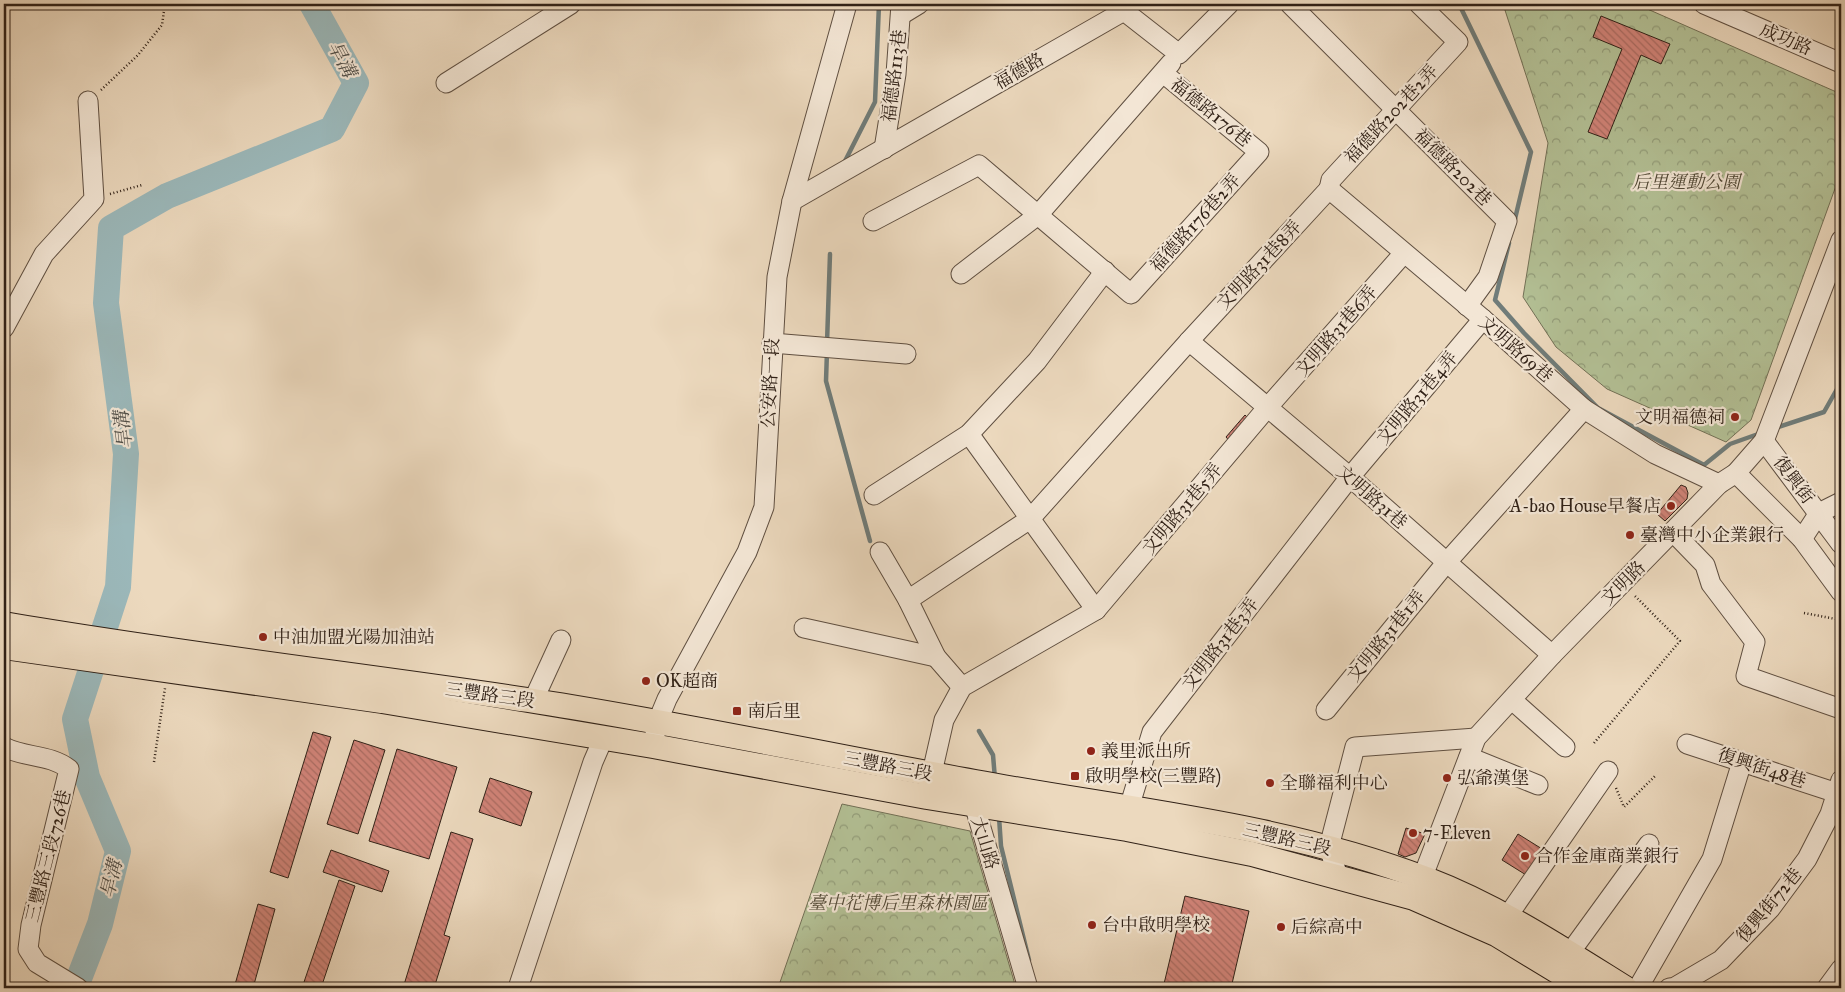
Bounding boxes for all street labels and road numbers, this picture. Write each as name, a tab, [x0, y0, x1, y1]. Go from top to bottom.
street label: 成功路	[1757, 18, 1815, 60]
street label: 福德路113巷	[877, 28, 911, 124]
street label: 福德路	[990, 48, 1048, 94]
street label: 福德路202巷2弄	[1340, 60, 1442, 168]
street label: 福德路176巷	[1166, 73, 1256, 151]
street label: 福德路202巷	[1410, 124, 1496, 210]
street label: 福德路176巷2弄	[1145, 169, 1245, 277]
street label: 文明路31巷8弄	[1212, 216, 1306, 314]
street label: 文明路31巷6弄	[1290, 281, 1382, 381]
street label: 文明路69巷	[1474, 311, 1558, 387]
street label: 公安路一段	[757, 337, 783, 429]
street label: 文明路31巷4弄	[1372, 347, 1462, 449]
street label: 復興街	[1769, 452, 1819, 508]
street label: 文明路31巷5弄	[1137, 459, 1227, 559]
street label: 文明路31巷	[1332, 460, 1412, 534]
street label: 文明路	[1596, 556, 1650, 610]
street label: 文明路31巷1弄	[1342, 586, 1430, 686]
street label: 文明路31巷3弄	[1177, 593, 1263, 695]
street label: 三豐路三段	[444, 678, 536, 712]
street label: 復興街48巷	[1715, 743, 1809, 793]
street label: 三豐路三段	[842, 747, 934, 785]
street label: 三豐路三段726巷	[21, 787, 75, 925]
street label: 大山路	[967, 814, 1003, 872]
street label: 三豐路三段	[1241, 818, 1333, 860]
street label: 復興街72巷	[1731, 863, 1807, 947]

